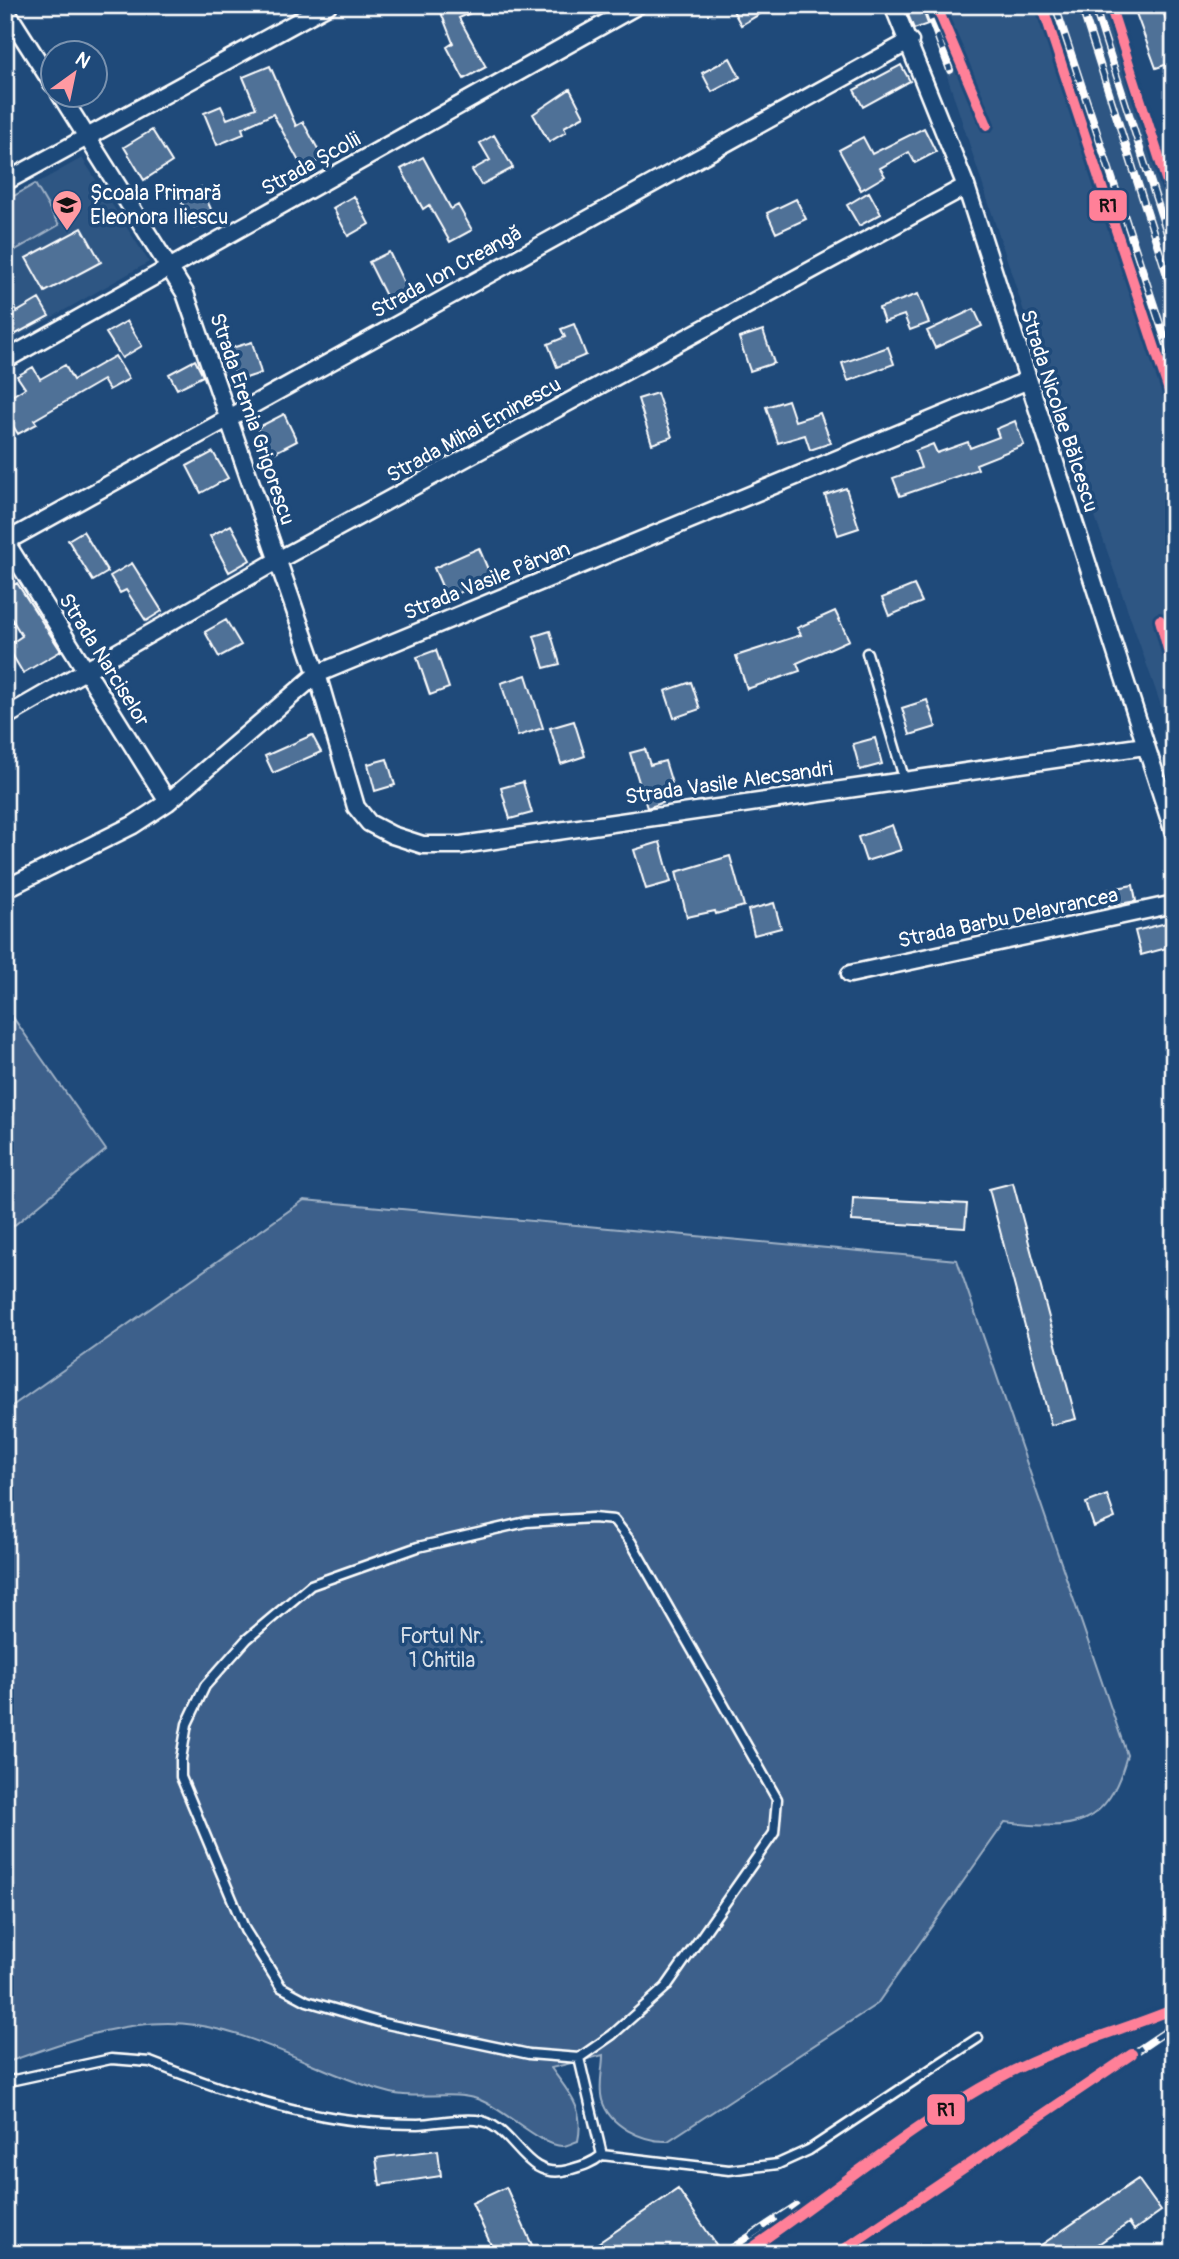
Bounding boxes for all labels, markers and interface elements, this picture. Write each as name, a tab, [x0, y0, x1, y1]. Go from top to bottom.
north arrow	[38, 38, 108, 108]
text: N	[71, 47, 95, 74]
street label: Strada Școlii	[257, 126, 366, 202]
place label: Școala Primară Eleonora Iliescu	[90, 180, 228, 231]
school or university icon: Școala Primară Eleonora Iliescu	[50, 188, 84, 232]
line badge: R1	[1088, 189, 1128, 222]
text: R1	[1099, 194, 1117, 218]
street label: Strada Ion Creangă	[367, 219, 527, 325]
street label: Strada Nicolae Bălcescu	[1013, 306, 1105, 516]
street label: Strada Eremia Grigorescu	[203, 309, 301, 529]
street label: Strada Mihai Eminescu	[382, 371, 566, 489]
street label: Strada Vasile Pârvan	[400, 535, 574, 627]
street label: Strada Narciselor	[52, 588, 156, 732]
street label: Strada Vasile Alecsandri	[623, 755, 835, 811]
street label: Strada Barbu Delavrancea	[896, 881, 1120, 955]
park label: Fortul Nr. 1 Chitila	[400, 1623, 484, 1674]
line badge: R1	[926, 2093, 966, 2126]
text: R1	[937, 2098, 955, 2122]

